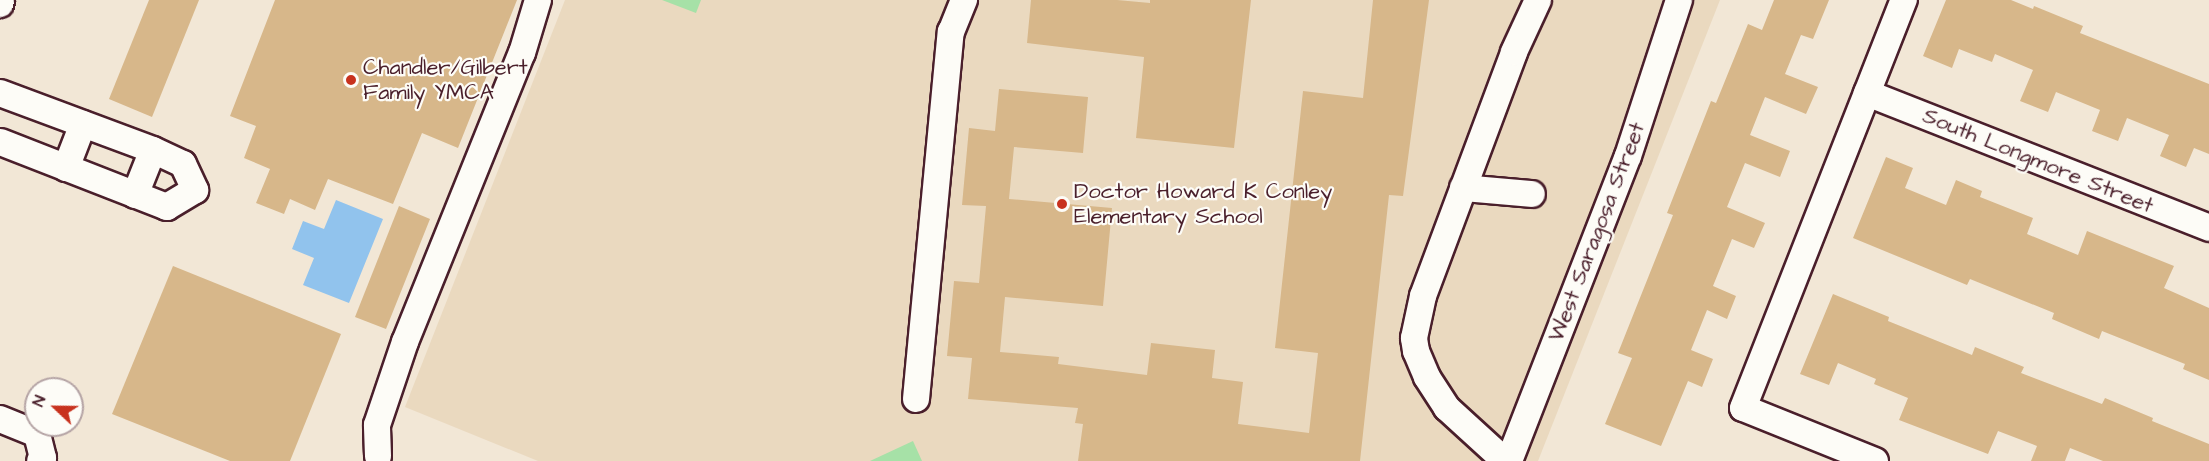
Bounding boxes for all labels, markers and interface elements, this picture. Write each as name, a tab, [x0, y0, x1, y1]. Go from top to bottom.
place label: Chandler/Gilbert Family YMCA	[363, 54, 528, 106]
marker: Chandler/Gilbert Family YMCA	[344, 73, 358, 87]
street label: South Longmore Street	[1919, 103, 2157, 219]
street label: West Saragosa Street	[1543, 119, 1651, 345]
place label: Doctor Howard K Conley Elementary School	[1074, 178, 1332, 230]
marker: Doctor Howard K Conley Elementary School	[1055, 197, 1069, 211]
north arrow	[24, 377, 84, 437]
text: N	[27, 392, 51, 410]

